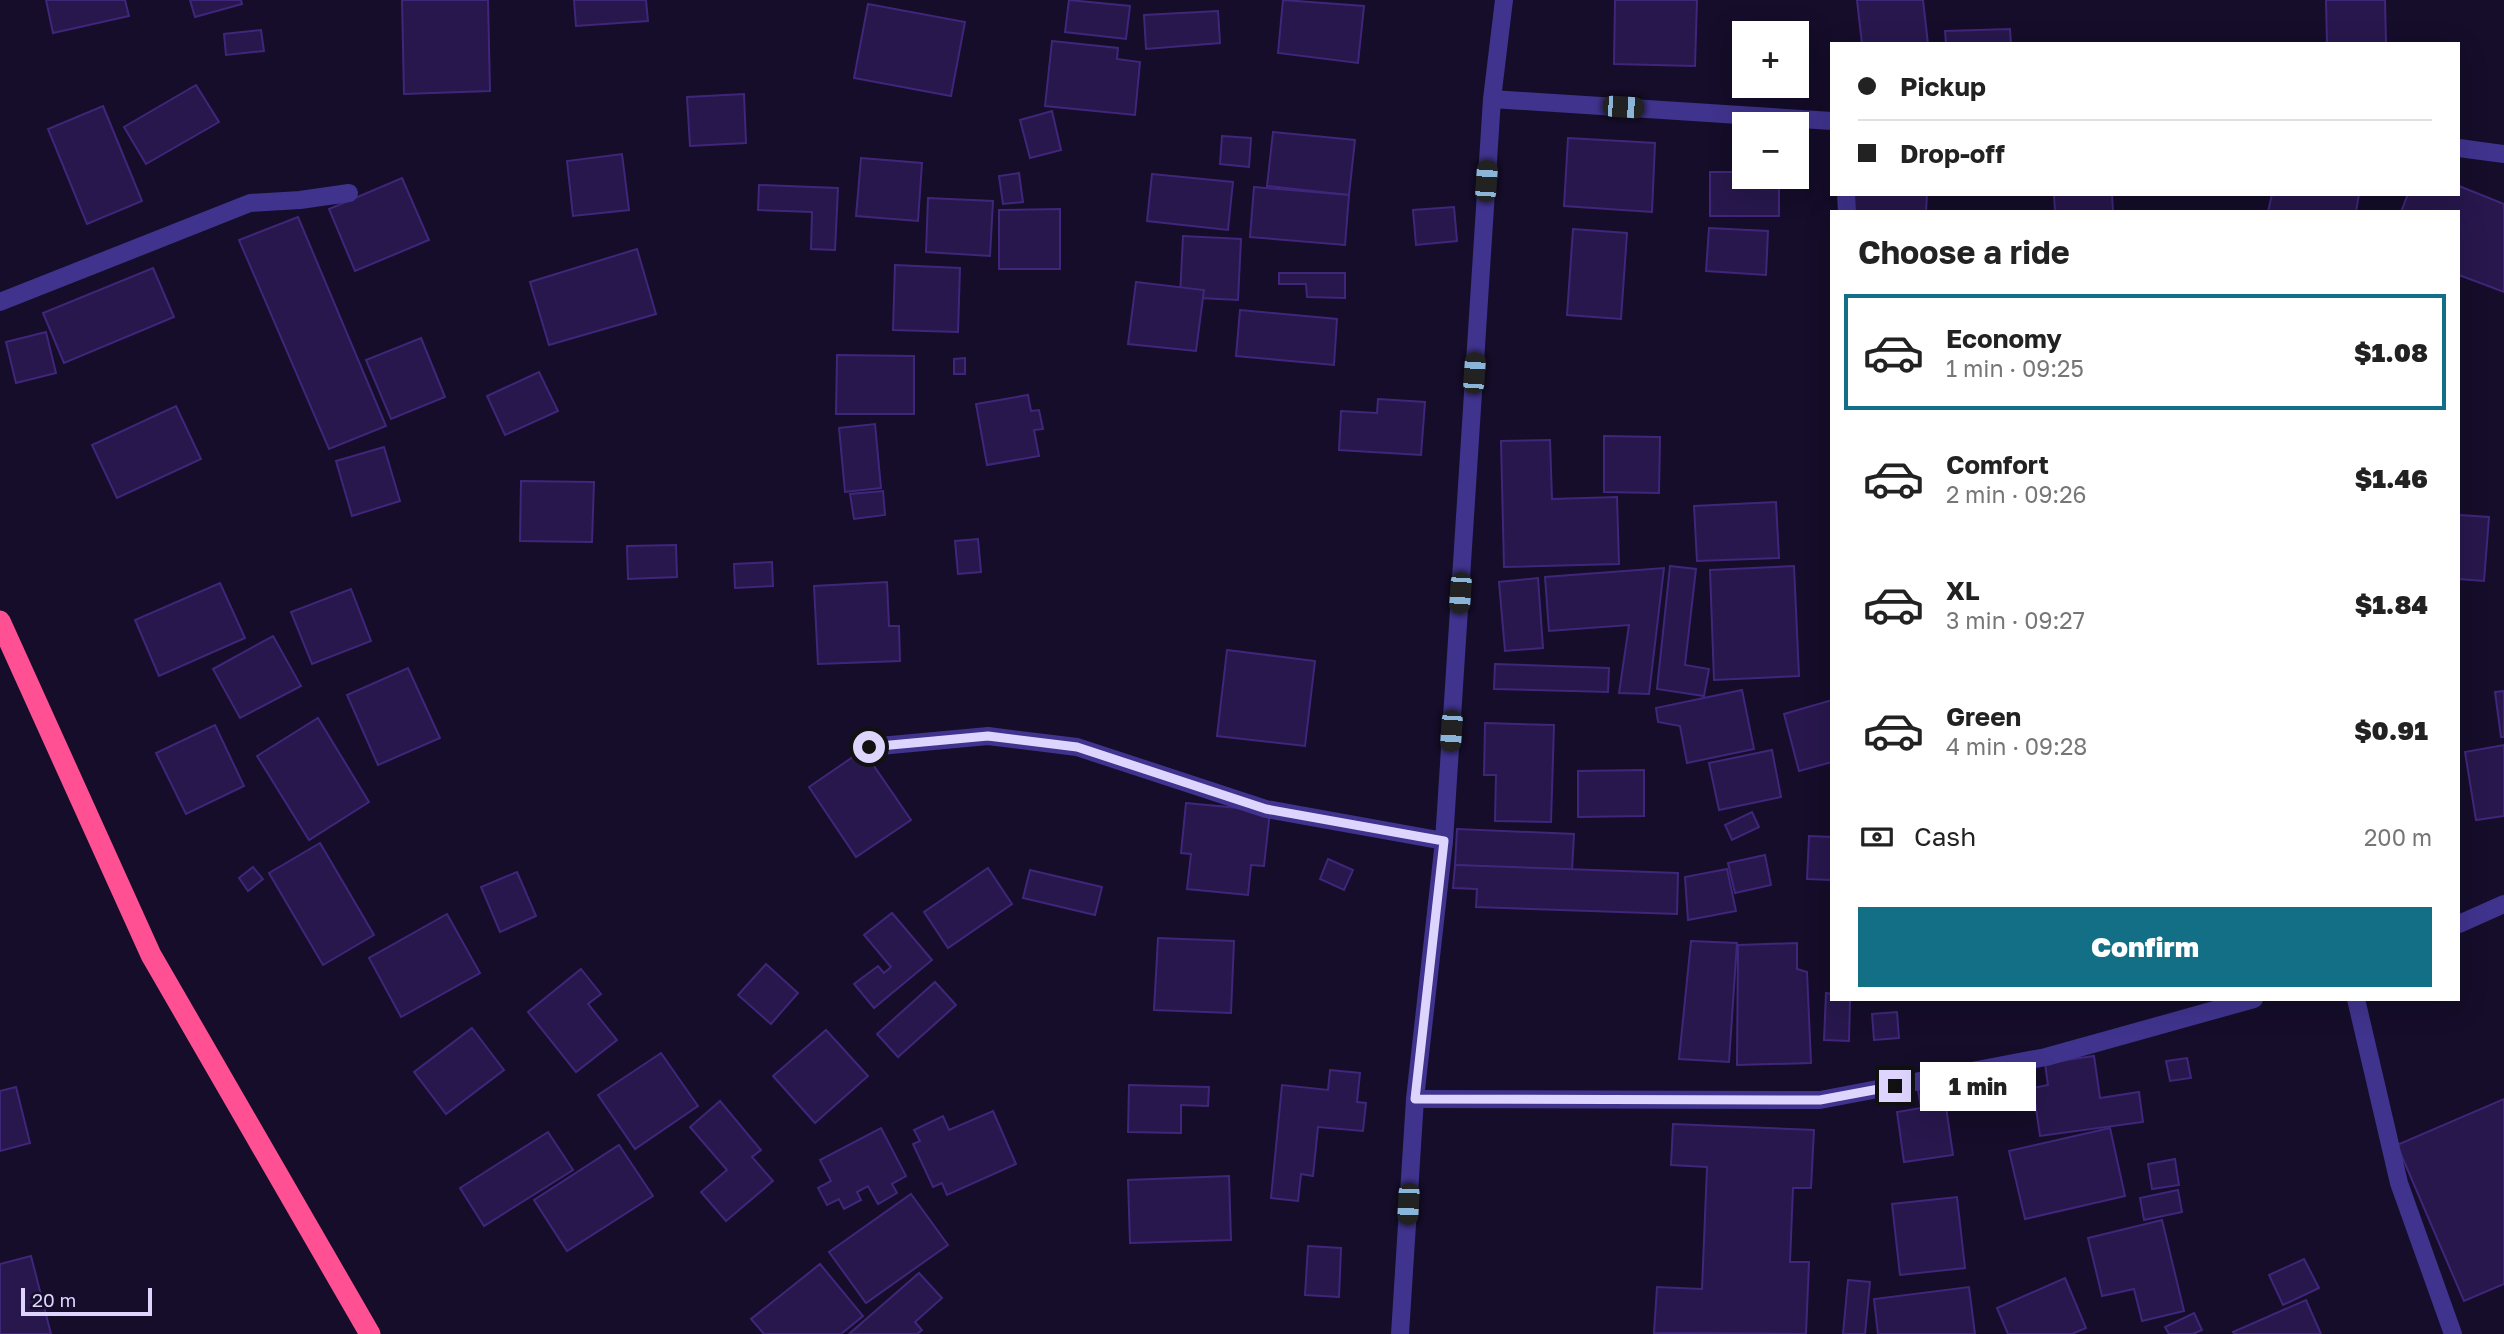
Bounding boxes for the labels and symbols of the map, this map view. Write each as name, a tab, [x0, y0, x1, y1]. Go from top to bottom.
car	[1602, 95, 1645, 119]
car	[1475, 159, 1498, 203]
car	[1463, 351, 1486, 395]
car	[1449, 571, 1472, 615]
car	[1440, 709, 1463, 753]
route start	[853, 731, 885, 763]
callout: 1 min	[1920, 1062, 2035, 1110]
route end	[1879, 1070, 1911, 1102]
car	[1397, 1182, 1420, 1226]
scale bar	[21, 1285, 152, 1317]

